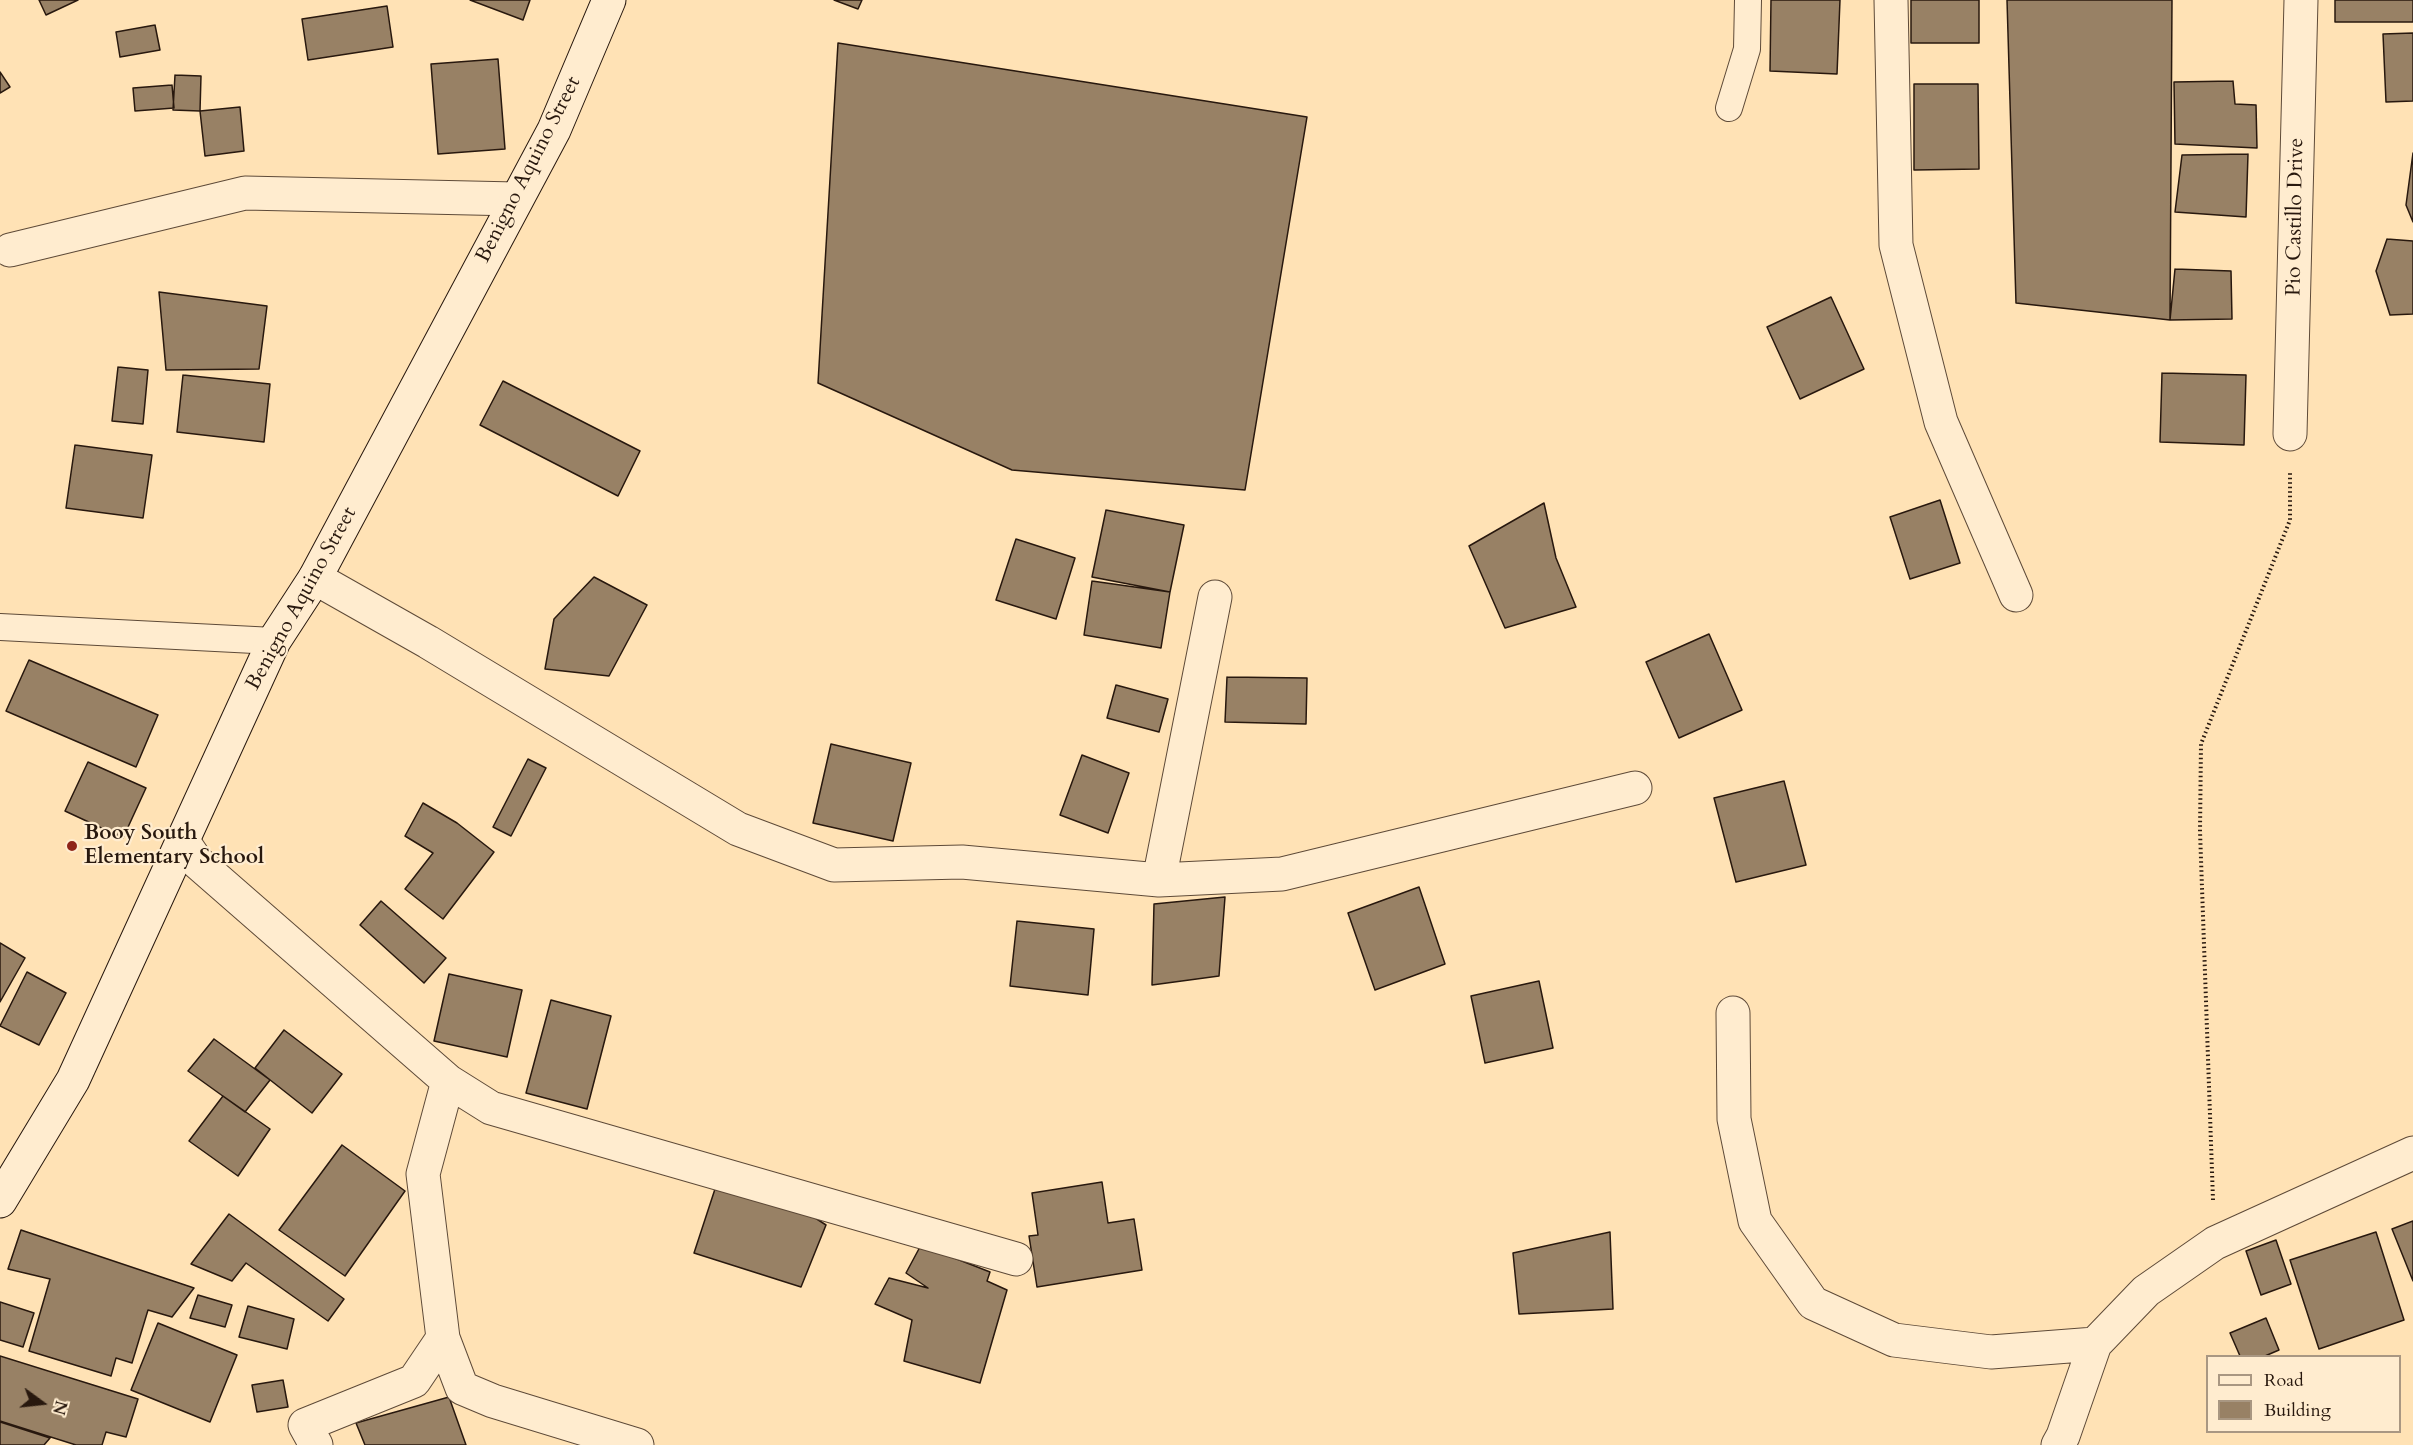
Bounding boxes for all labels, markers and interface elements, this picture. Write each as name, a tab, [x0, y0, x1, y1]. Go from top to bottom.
street label: Benigno Aquino Street	[471, 73, 587, 267]
street label: Pio Castillo Drive	[2282, 138, 2310, 296]
street label: Benigno Aquino Street	[241, 503, 363, 695]
place label: Booy South Elementary School	[84, 821, 264, 871]
marker: Booy South Elementary School	[65, 839, 79, 853]
legend	[2206, 1355, 2401, 1433]
text: Road	[2264, 1368, 2304, 1393]
north arrow	[12, 1373, 72, 1433]
text: N	[47, 1398, 72, 1417]
text: Building	[2264, 1398, 2331, 1423]

